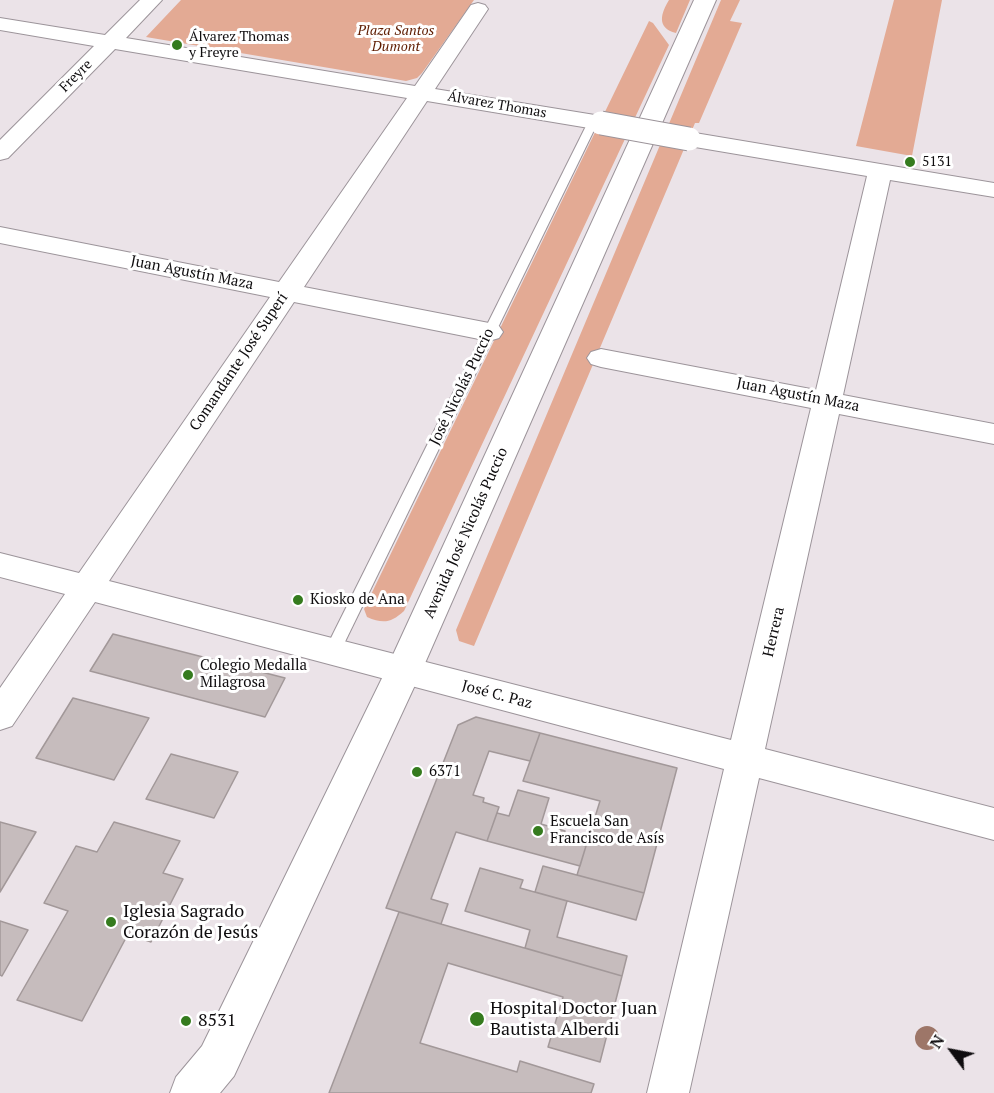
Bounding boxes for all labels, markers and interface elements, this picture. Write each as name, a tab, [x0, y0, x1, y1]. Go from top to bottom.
park label: Plaza Santos Dumont	[358, 23, 434, 56]
place label: Álvarez Thomas y Freyre	[189, 29, 289, 62]
marker: Álvarez Thomas y Freyre	[170, 38, 184, 52]
street label: Freyre	[56, 56, 96, 96]
street label: Álvarez Thomas	[446, 88, 548, 122]
place label: 5131	[922, 154, 952, 170]
marker: 5131	[903, 155, 917, 169]
street label: Juan Agustín Maza	[129, 252, 255, 294]
street label: Comandante José Superí	[186, 290, 292, 434]
street label: José Nicolás Puccio	[426, 326, 498, 448]
street label: Juan Agustín Maza	[735, 374, 861, 416]
street label: Avenida José Nicolás Puccio	[420, 445, 512, 621]
place label: Kiosko de Ana	[310, 591, 405, 609]
marker: Kiosko de Ana	[291, 593, 305, 607]
street label: Herrera	[760, 605, 788, 659]
place label: Colegio Medalla Milagrosa	[200, 657, 307, 692]
marker: Colegio Medalla Milagrosa	[181, 668, 195, 682]
street label: José C. Paz	[460, 677, 534, 713]
place label: 6371	[429, 763, 461, 781]
marker: 6371	[410, 765, 424, 779]
place label: Escuela San Francisco de Asís	[550, 813, 664, 848]
marker: Escuela San Francisco de Asís	[531, 824, 545, 838]
place label: Iglesia Sagrado Corazón de Jesús	[123, 901, 258, 944]
marker: Iglesia Sagrado Corazón de Jesús	[104, 915, 118, 929]
place label: Hospital Doctor Juan Bautista Alberdi	[490, 998, 657, 1040]
place label: 8531	[198, 1010, 236, 1032]
marker: Hospital Doctor Juan Bautista Alberdi	[468, 1010, 486, 1028]
marker: 8531	[179, 1014, 193, 1028]
north arrow	[922, 1021, 982, 1081]
text: N	[924, 1030, 949, 1052]

